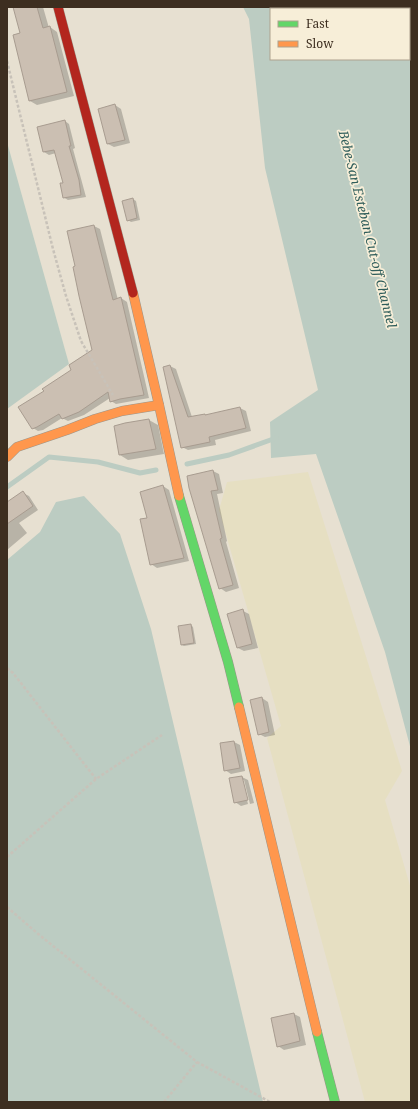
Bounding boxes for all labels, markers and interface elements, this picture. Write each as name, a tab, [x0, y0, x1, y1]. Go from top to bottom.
legend	[270, 8, 410, 60]
text: Fast	[306, 15, 329, 32]
text: Slow	[306, 35, 334, 52]
water label: Bebe-San Esteban Cut-off Channel	[335, 127, 401, 330]

